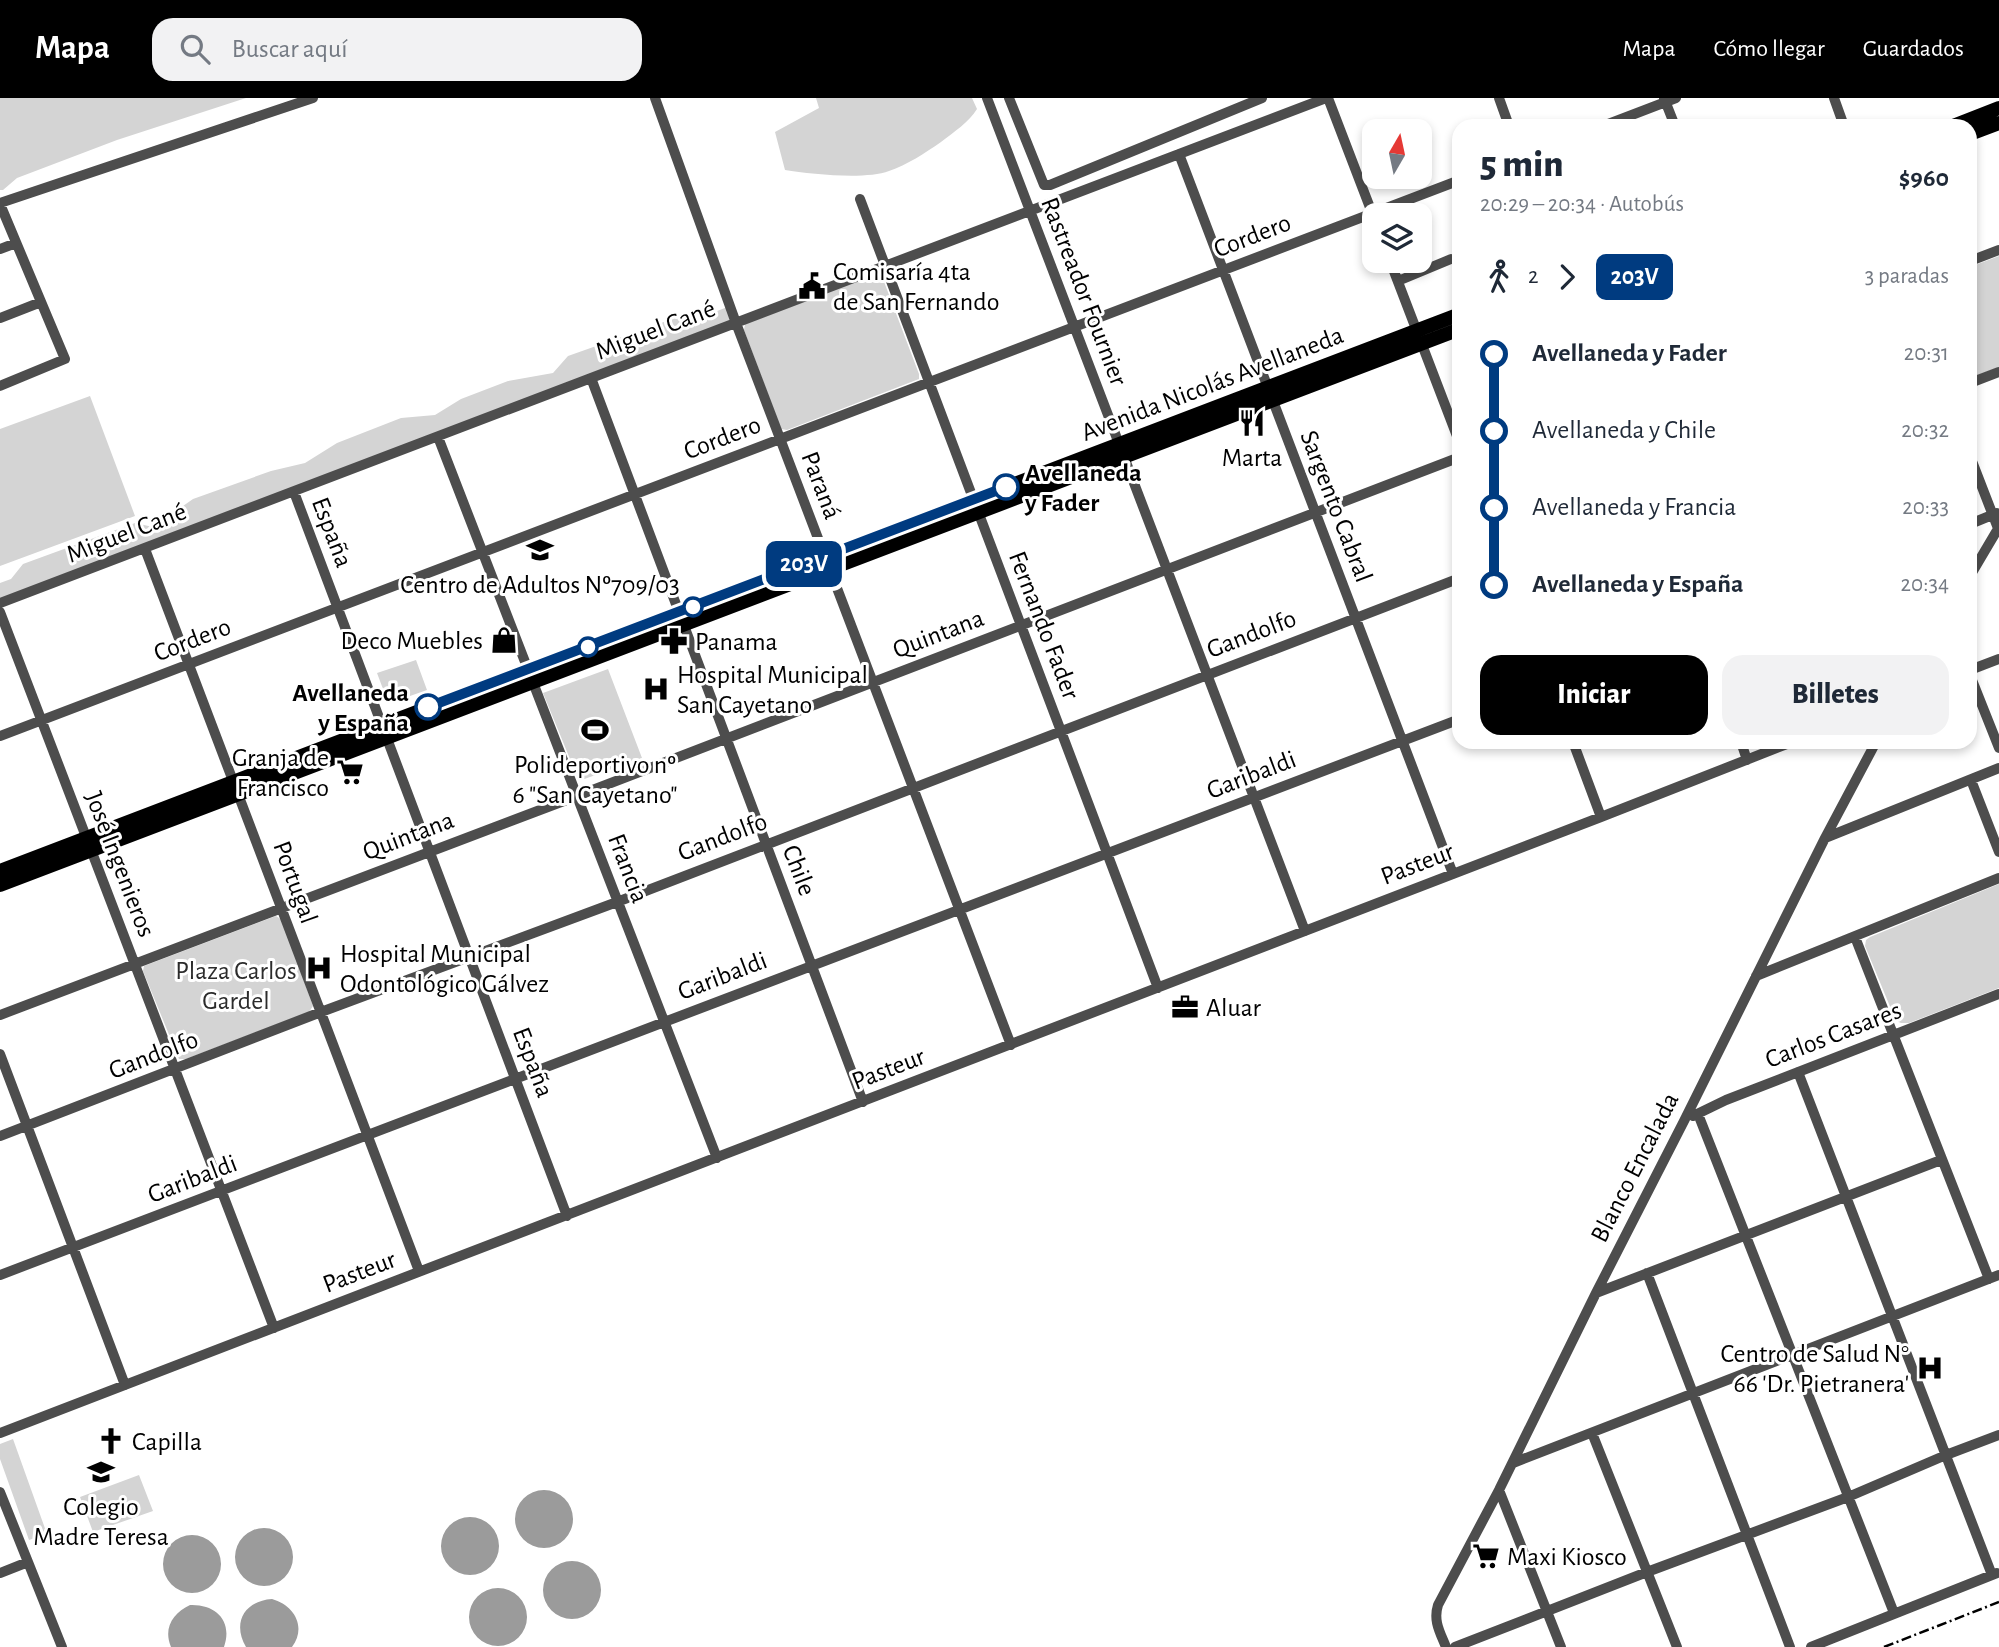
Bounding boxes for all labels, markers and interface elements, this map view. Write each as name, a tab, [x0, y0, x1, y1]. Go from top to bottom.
search box	[152, 18, 642, 81]
icon: search	[176, 30, 214, 68]
text: Mapa	[35, 32, 110, 65]
text: Buscar aquí	[232, 36, 348, 62]
text: Mapa	[1622, 37, 1676, 61]
text: Cómo llegar	[1714, 37, 1825, 61]
text: Guardados	[1863, 37, 1964, 61]
north arrow	[1362, 119, 1432, 189]
map controls	[1362, 119, 1432, 273]
text: 5 min	[1480, 146, 1564, 184]
text: $960	[1899, 165, 1949, 191]
text: 20:29 – 20:34 · Autobús	[1480, 193, 1684, 216]
street label: Rastreador Fournier	[1036, 194, 1132, 390]
button: layers	[1362, 203, 1432, 273]
street label: Cordero	[1210, 209, 1295, 262]
icon: walk	[1480, 258, 1518, 296]
icon: forward	[1548, 258, 1586, 296]
place label: Comisaría 4ta de San Fernando	[833, 259, 1000, 315]
text: 2	[1528, 265, 1538, 288]
text: 203V	[1610, 265, 1659, 289]
text: 3 paradas	[1865, 265, 1949, 288]
public building icon: Comisaría 4ta de San Fernando	[797, 271, 827, 301]
street label: Miguel Cané	[592, 295, 719, 365]
street label: Avenida Nicolás Avellaneda	[1078, 322, 1347, 446]
text: Avellaneda y Fader	[1532, 340, 1727, 366]
text: 20:31	[1904, 342, 1949, 365]
restaurant icon: Marta	[1237, 408, 1267, 438]
street label: Cordero	[680, 411, 765, 464]
text: Avellaneda y Chile	[1532, 417, 1716, 443]
text: 20:32	[1901, 419, 1949, 442]
street label: Sargento Cabral	[1295, 427, 1377, 586]
place label: Marta	[1222, 445, 1282, 471]
street label: Paraná	[796, 448, 846, 523]
place label: Avellaneda y Fader	[1024, 460, 1142, 516]
marker: Avellaneda y Fader	[993, 474, 1019, 500]
street label: España	[307, 494, 357, 571]
text: Avellaneda y Francia	[1532, 494, 1736, 520]
text: 20:33	[1902, 496, 1949, 519]
street label: Miguel Cané	[63, 498, 190, 568]
school or university icon: Centro de Adultos Nº709/03	[525, 535, 555, 565]
line badge: 203V	[755, 541, 853, 587]
street label: Fernando Fader	[1004, 548, 1084, 703]
text: 203V	[780, 552, 828, 576]
text: Avellaneda y España	[1532, 571, 1743, 597]
place label: Centro de Adultos Nº709/03	[400, 572, 680, 598]
text: 20:34	[1901, 573, 1949, 596]
unlabelled marker	[683, 597, 703, 617]
street label: Quintana	[889, 605, 987, 663]
street label: Gandolfo	[1203, 605, 1300, 663]
street label: Cordero	[150, 613, 235, 666]
shop icon: Deco Muebles	[489, 625, 519, 655]
pharmacy icon: Panama	[659, 626, 689, 656]
place label: Deco Muebles	[341, 628, 483, 654]
place label: Panama	[695, 629, 778, 655]
unlabelled marker	[578, 637, 598, 657]
button: Iniciar	[1480, 655, 1708, 735]
button: Billetes	[1722, 655, 1949, 735]
place label: Hospital Municipal San Cayetano	[677, 662, 868, 718]
hospital icon: Hospital Municipal San Cayetano	[641, 674, 671, 704]
place label: Avellaneda y España	[292, 680, 409, 736]
marker: Avellaneda y España	[415, 694, 441, 720]
sports icon: Polideportivo nº 6 "San Cayetano"	[580, 715, 610, 745]
place label: Granja de Francisco	[232, 745, 329, 801]
street label: Garibaldi	[1203, 746, 1300, 804]
place label: Polideportivo nº 6 "San Cayetano"	[513, 752, 678, 808]
supermarket icon: Granja de Francisco	[335, 757, 365, 787]
street label: José Ingenieros	[80, 788, 160, 941]
street label: Quintana	[359, 807, 457, 865]
street label: Gandolfo	[674, 808, 771, 866]
street label: Francia	[603, 830, 653, 907]
street label: Portugal	[268, 838, 322, 927]
street label: Pasteur	[1377, 838, 1458, 890]
street label: Chile	[778, 842, 820, 899]
place label: Hospital Municipal Odontológico Gálvez	[340, 941, 549, 997]
street label: Garibaldi	[674, 947, 771, 1005]
hospital icon: Hospital Municipal Odontológico Gálvez	[304, 953, 334, 983]
park label: Plaza Carlos Gardel	[175, 958, 297, 1014]
office icon: Aluar	[1170, 992, 1200, 1022]
place label: Aluar	[1206, 995, 1261, 1021]
street label: Carlos Casares	[1762, 997, 1905, 1073]
street label: España	[508, 1024, 558, 1101]
street label: Gandolfo	[105, 1026, 202, 1084]
street label: Pasteur	[848, 1043, 929, 1095]
street label: Blanco Encalada	[1586, 1089, 1684, 1246]
street label: Garibaldi	[144, 1150, 241, 1208]
street label: Pasteur	[319, 1246, 400, 1298]
place label: Centro de Salud N° 66 'Dr. Pietranera'	[1721, 1341, 1909, 1397]
hospital icon: Centro de Salud N° 66 'Dr. Pietranera'	[1915, 1353, 1945, 1383]
church icon: Capilla	[96, 1426, 126, 1456]
place label: Capilla	[132, 1429, 202, 1455]
school or university icon: Colegio Madre Teresa	[86, 1457, 116, 1487]
place label: Colegio Madre Teresa	[33, 1494, 169, 1550]
supermarket icon: Maxi Kiosco	[1471, 1541, 1501, 1571]
place label: Maxi Kiosco	[1507, 1544, 1627, 1570]

